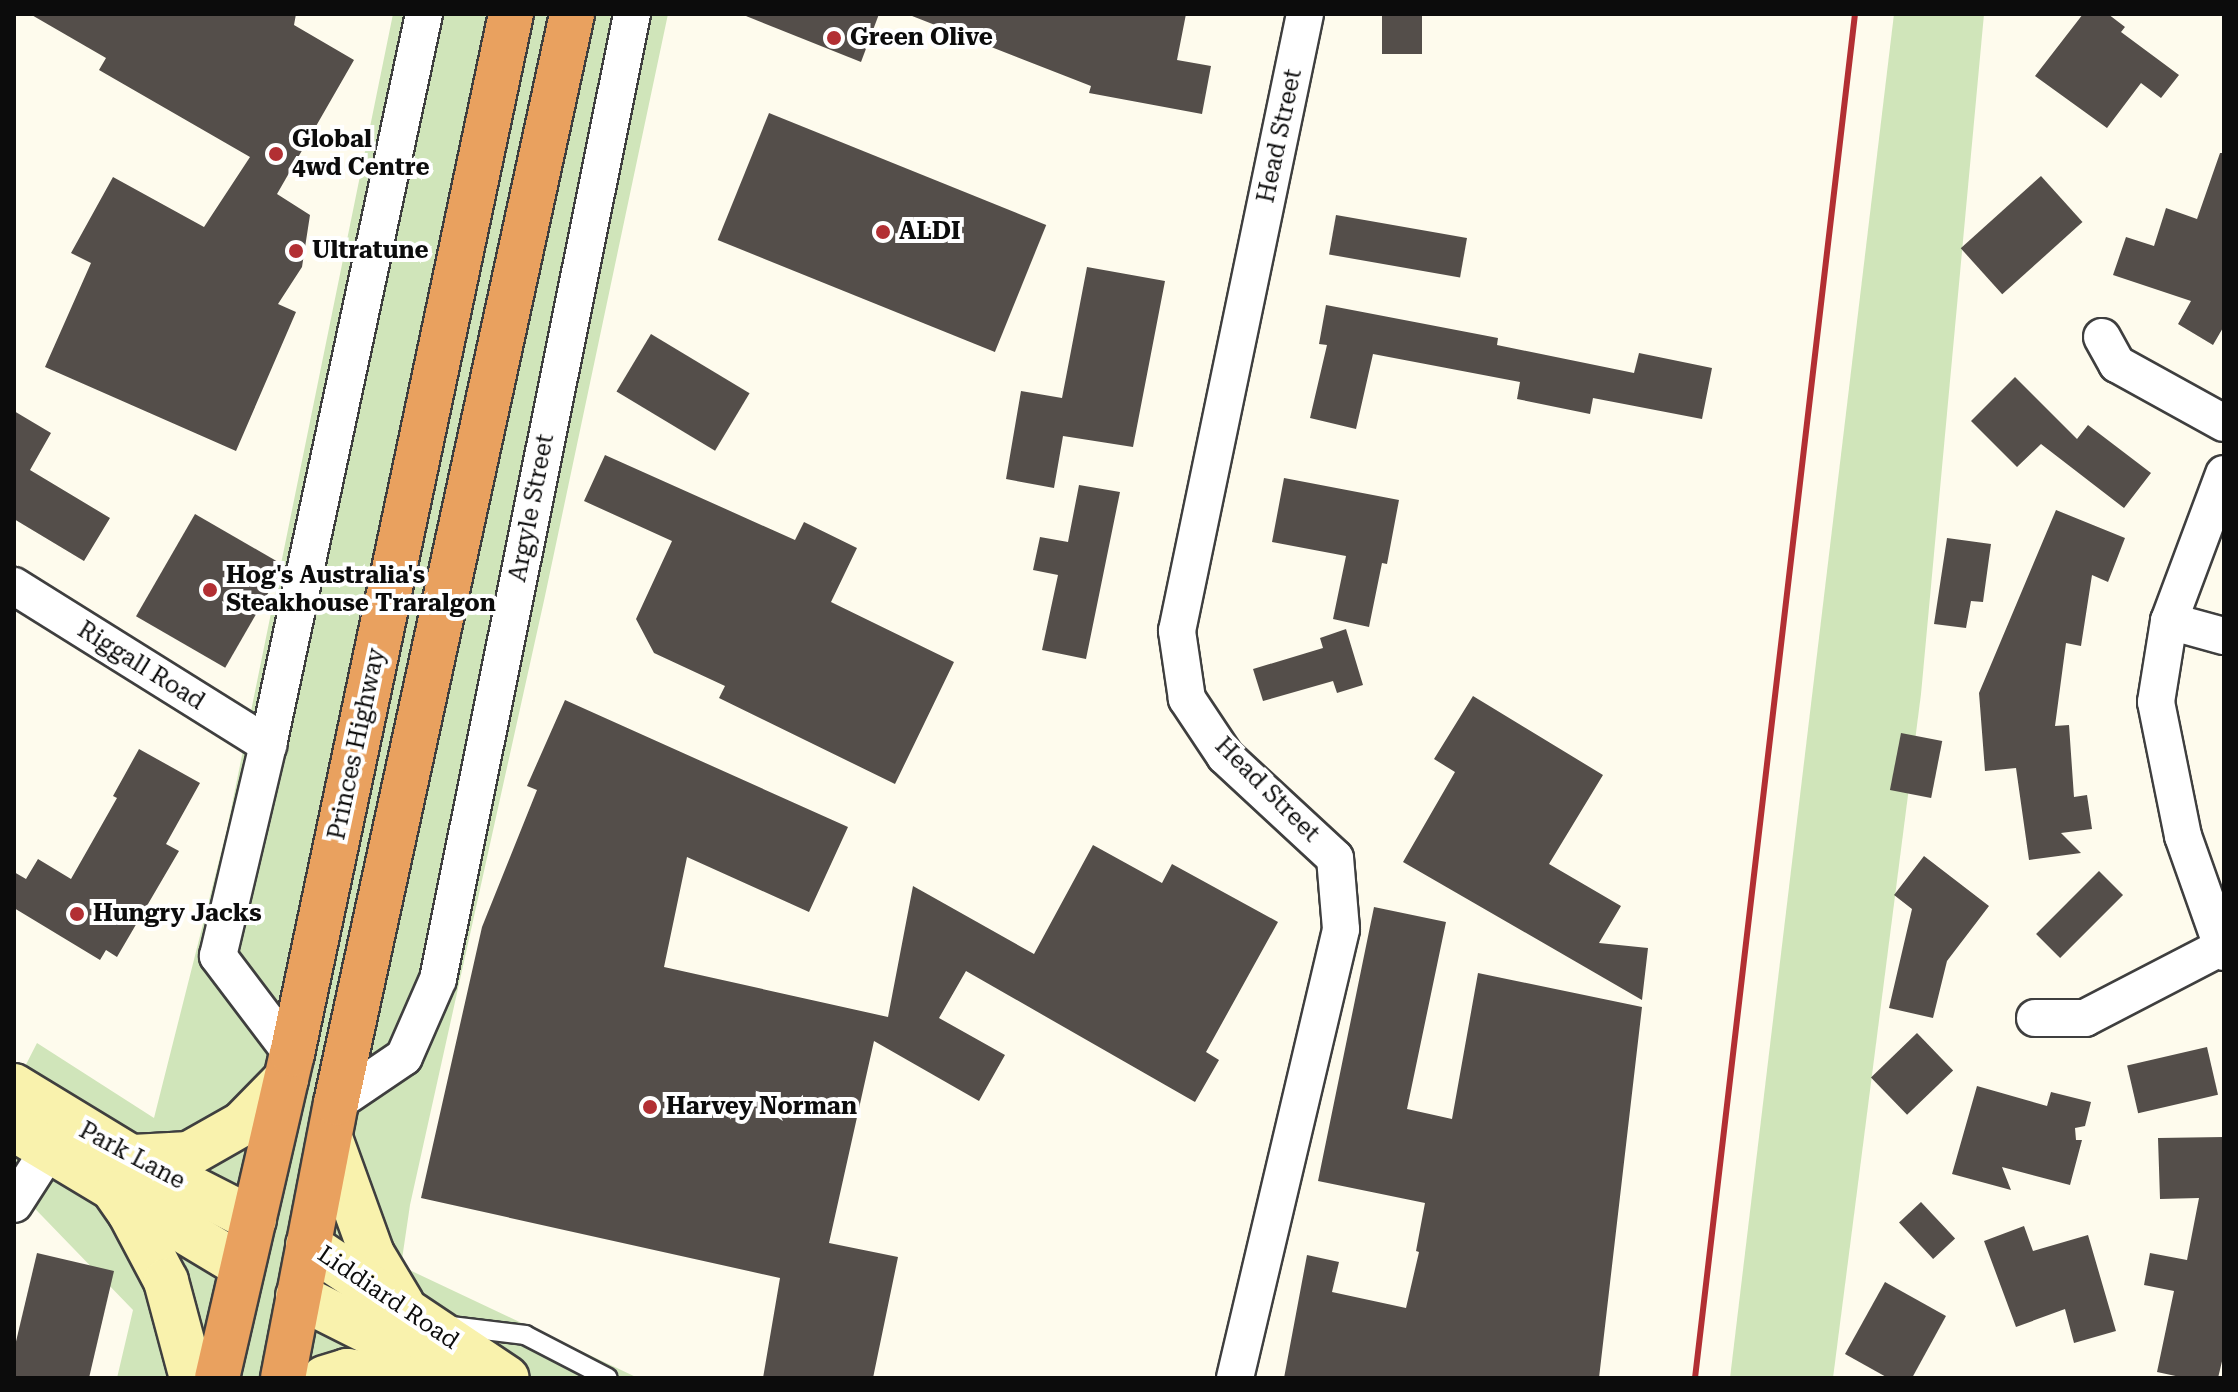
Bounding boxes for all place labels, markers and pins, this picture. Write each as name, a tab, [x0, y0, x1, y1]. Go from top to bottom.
place label: Green Olive	[850, 24, 993, 52]
marker: Green Olive	[825, 29, 843, 47]
place label: Global 4wd Centre	[292, 126, 429, 182]
marker: Global 4wd Centre	[267, 145, 285, 163]
place label: ALDI	[899, 218, 960, 246]
marker: ALDI	[874, 223, 892, 241]
place label: Ultratune	[312, 237, 429, 265]
marker: Ultratune	[287, 242, 305, 260]
place label: Hog's Australia's Steakhouse Traralgon	[226, 562, 496, 618]
marker: Hog's Australia's Steakhouse Traralgon	[201, 581, 219, 599]
place label: Hungry Jacks	[93, 900, 262, 928]
marker: Hungry Jacks	[68, 905, 86, 923]
place label: Harvey Norman	[666, 1093, 857, 1121]
marker: Harvey Norman	[641, 1098, 659, 1116]

